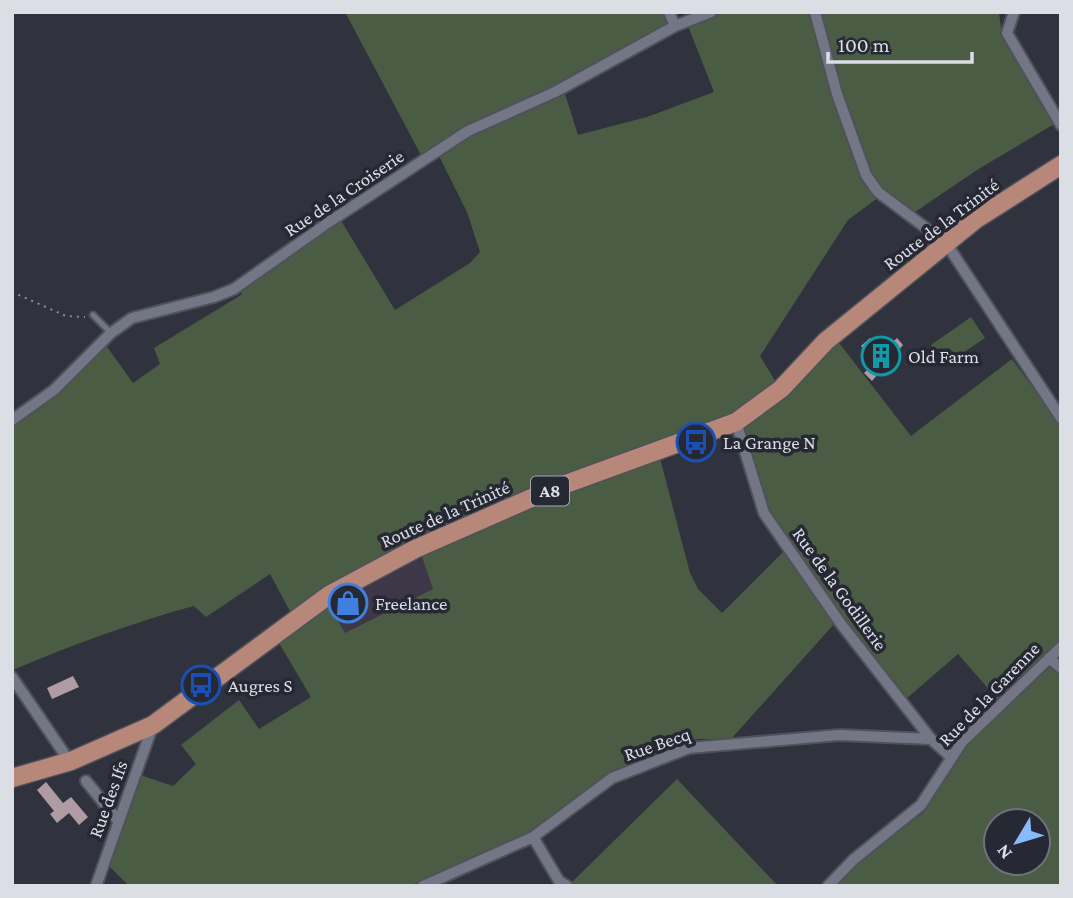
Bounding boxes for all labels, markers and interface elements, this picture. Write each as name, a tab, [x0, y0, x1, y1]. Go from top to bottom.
scale bar	[828, 21, 972, 65]
text: 100 m	[838, 33, 890, 57]
street label: Rue de la Croiserie	[280, 145, 408, 241]
street label: Route de la Trinité	[879, 174, 1003, 274]
building icon: Old Farm	[860, 335, 902, 377]
place label: Old Farm	[908, 346, 979, 367]
bus stop icon: La Grange N	[675, 421, 717, 463]
place label: La Grange N	[723, 432, 816, 453]
street label: Route de la Trinité	[377, 476, 513, 552]
road number: A8	[531, 476, 569, 505]
street label: Rue de la Godillerie	[788, 524, 892, 654]
shop icon: Freelance	[327, 582, 369, 624]
place label: Freelance	[375, 593, 447, 614]
street label: Rue de la Garenne	[934, 638, 1044, 750]
bus stop icon: Augres S	[180, 664, 222, 706]
place label: Augres S	[228, 675, 293, 696]
street label: Rue Becq	[621, 723, 693, 765]
street label: Rue des Ifs	[84, 758, 132, 840]
north arrow	[982, 807, 1052, 877]
text: N	[992, 841, 1016, 864]

